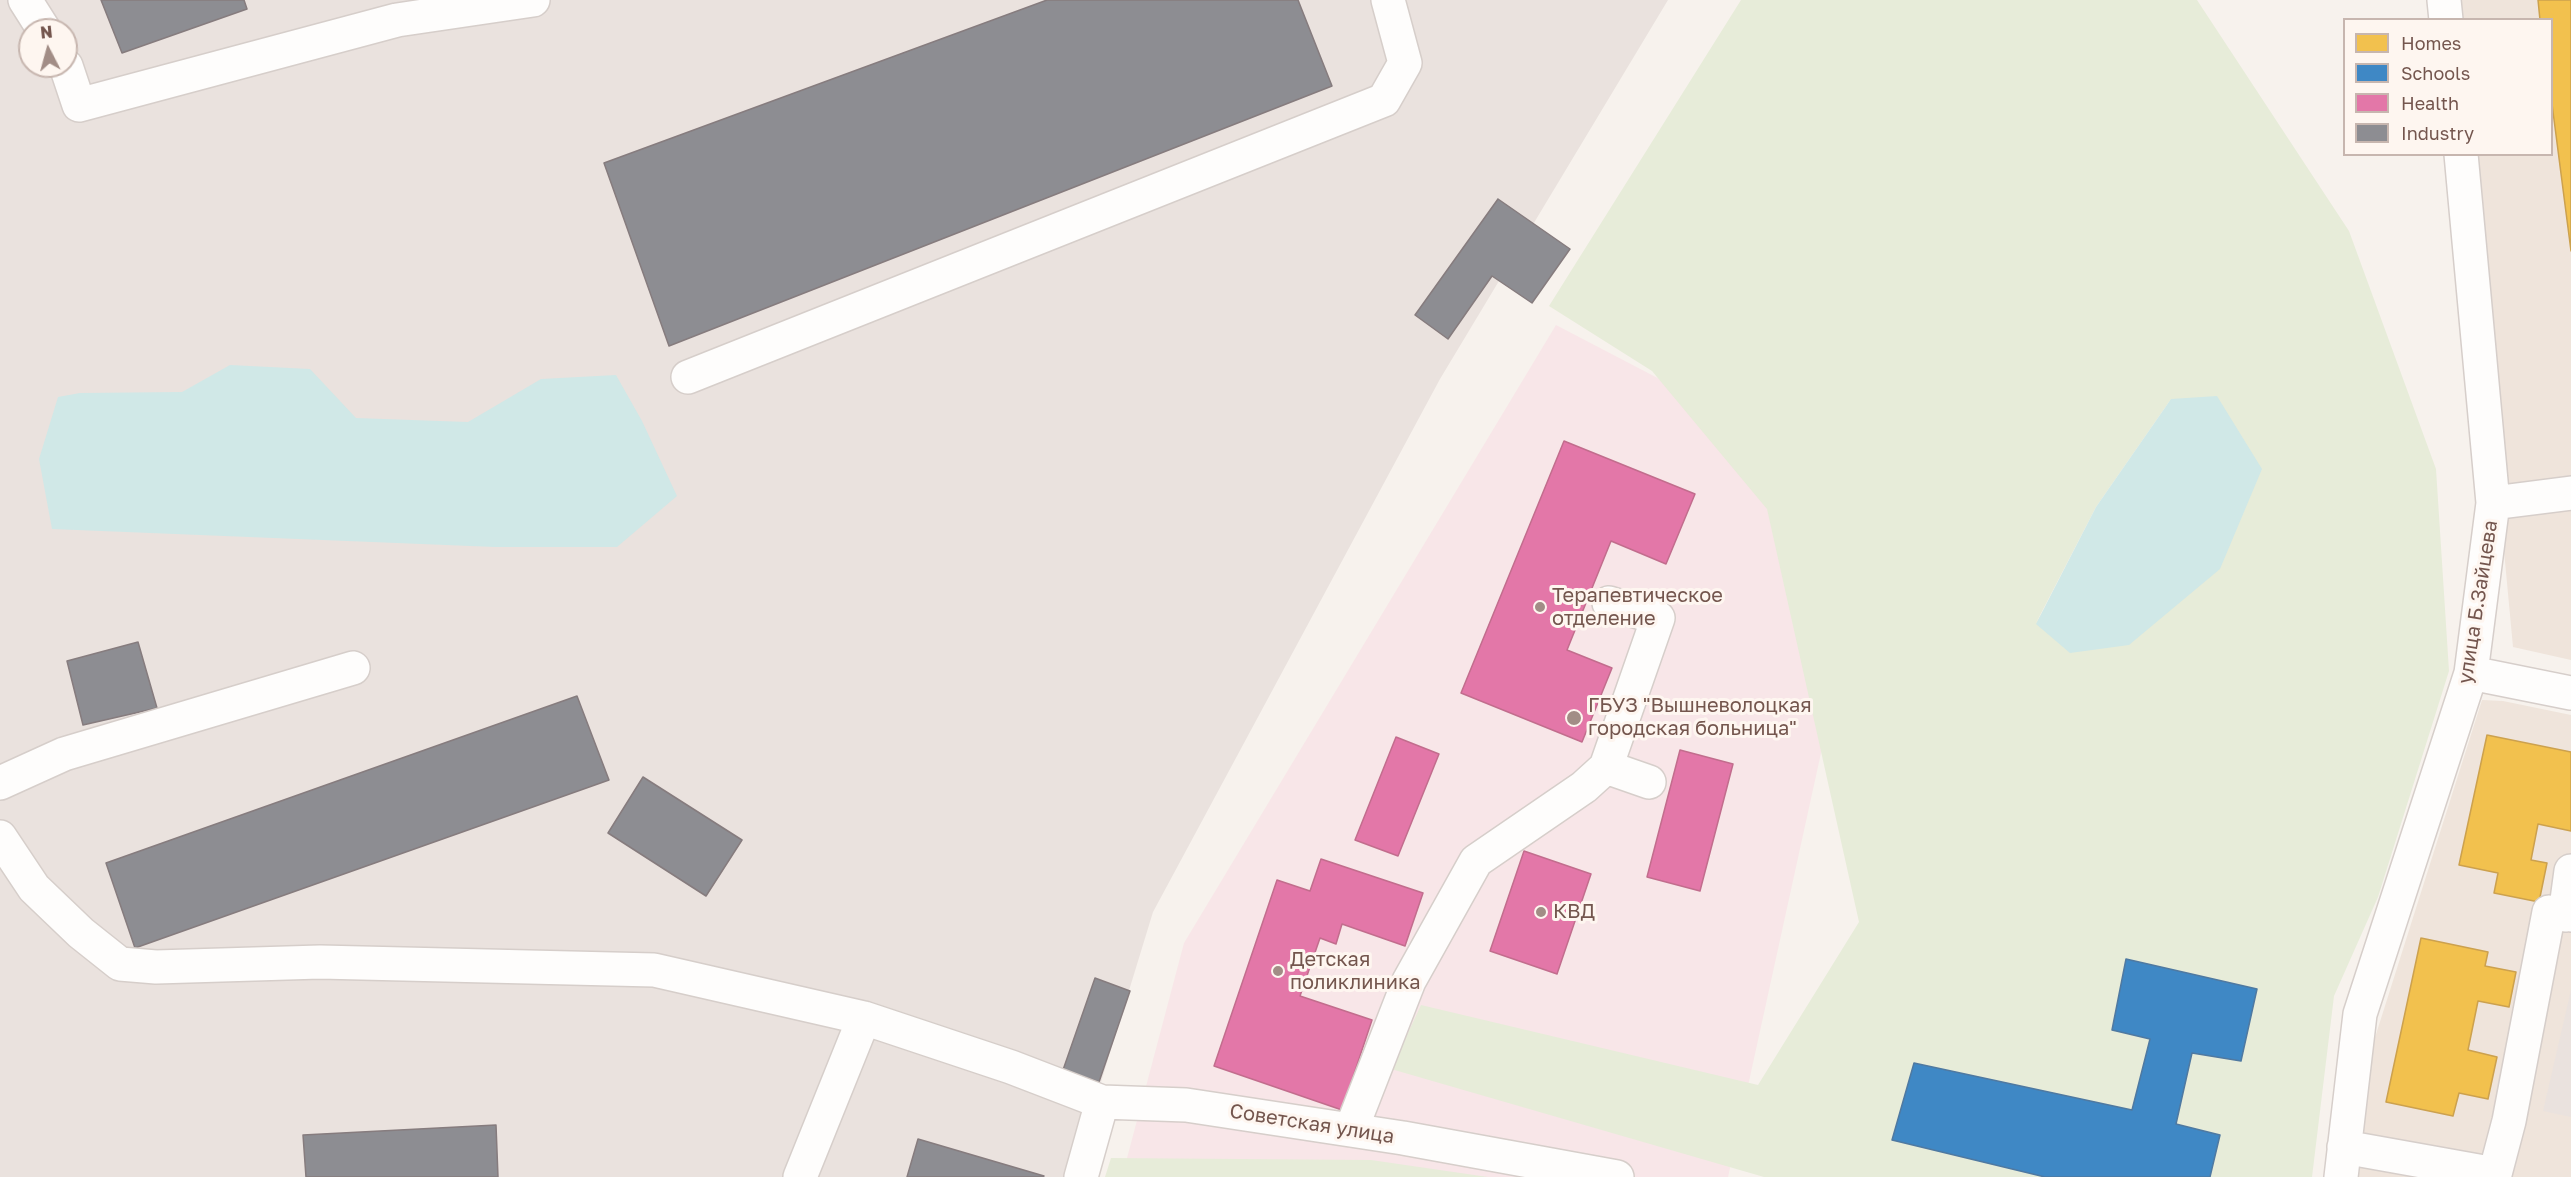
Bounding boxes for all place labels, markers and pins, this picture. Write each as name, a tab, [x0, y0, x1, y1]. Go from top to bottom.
place label: Терапевтическое отделение	[1552, 584, 1723, 631]
marker: Терапевтическое отделение	[1533, 600, 1547, 614]
place label: ГБУЗ "Вышневолоцкая городская больница"	[1588, 694, 1812, 741]
marker: ГБУЗ "Вышневолоцкая городская больница"	[1565, 709, 1583, 727]
place label: КВД	[1553, 900, 1595, 924]
marker: КВД	[1534, 905, 1548, 919]
place label: Детская поликлиника	[1290, 948, 1420, 995]
marker: Детская поликлиника	[1271, 964, 1285, 978]

